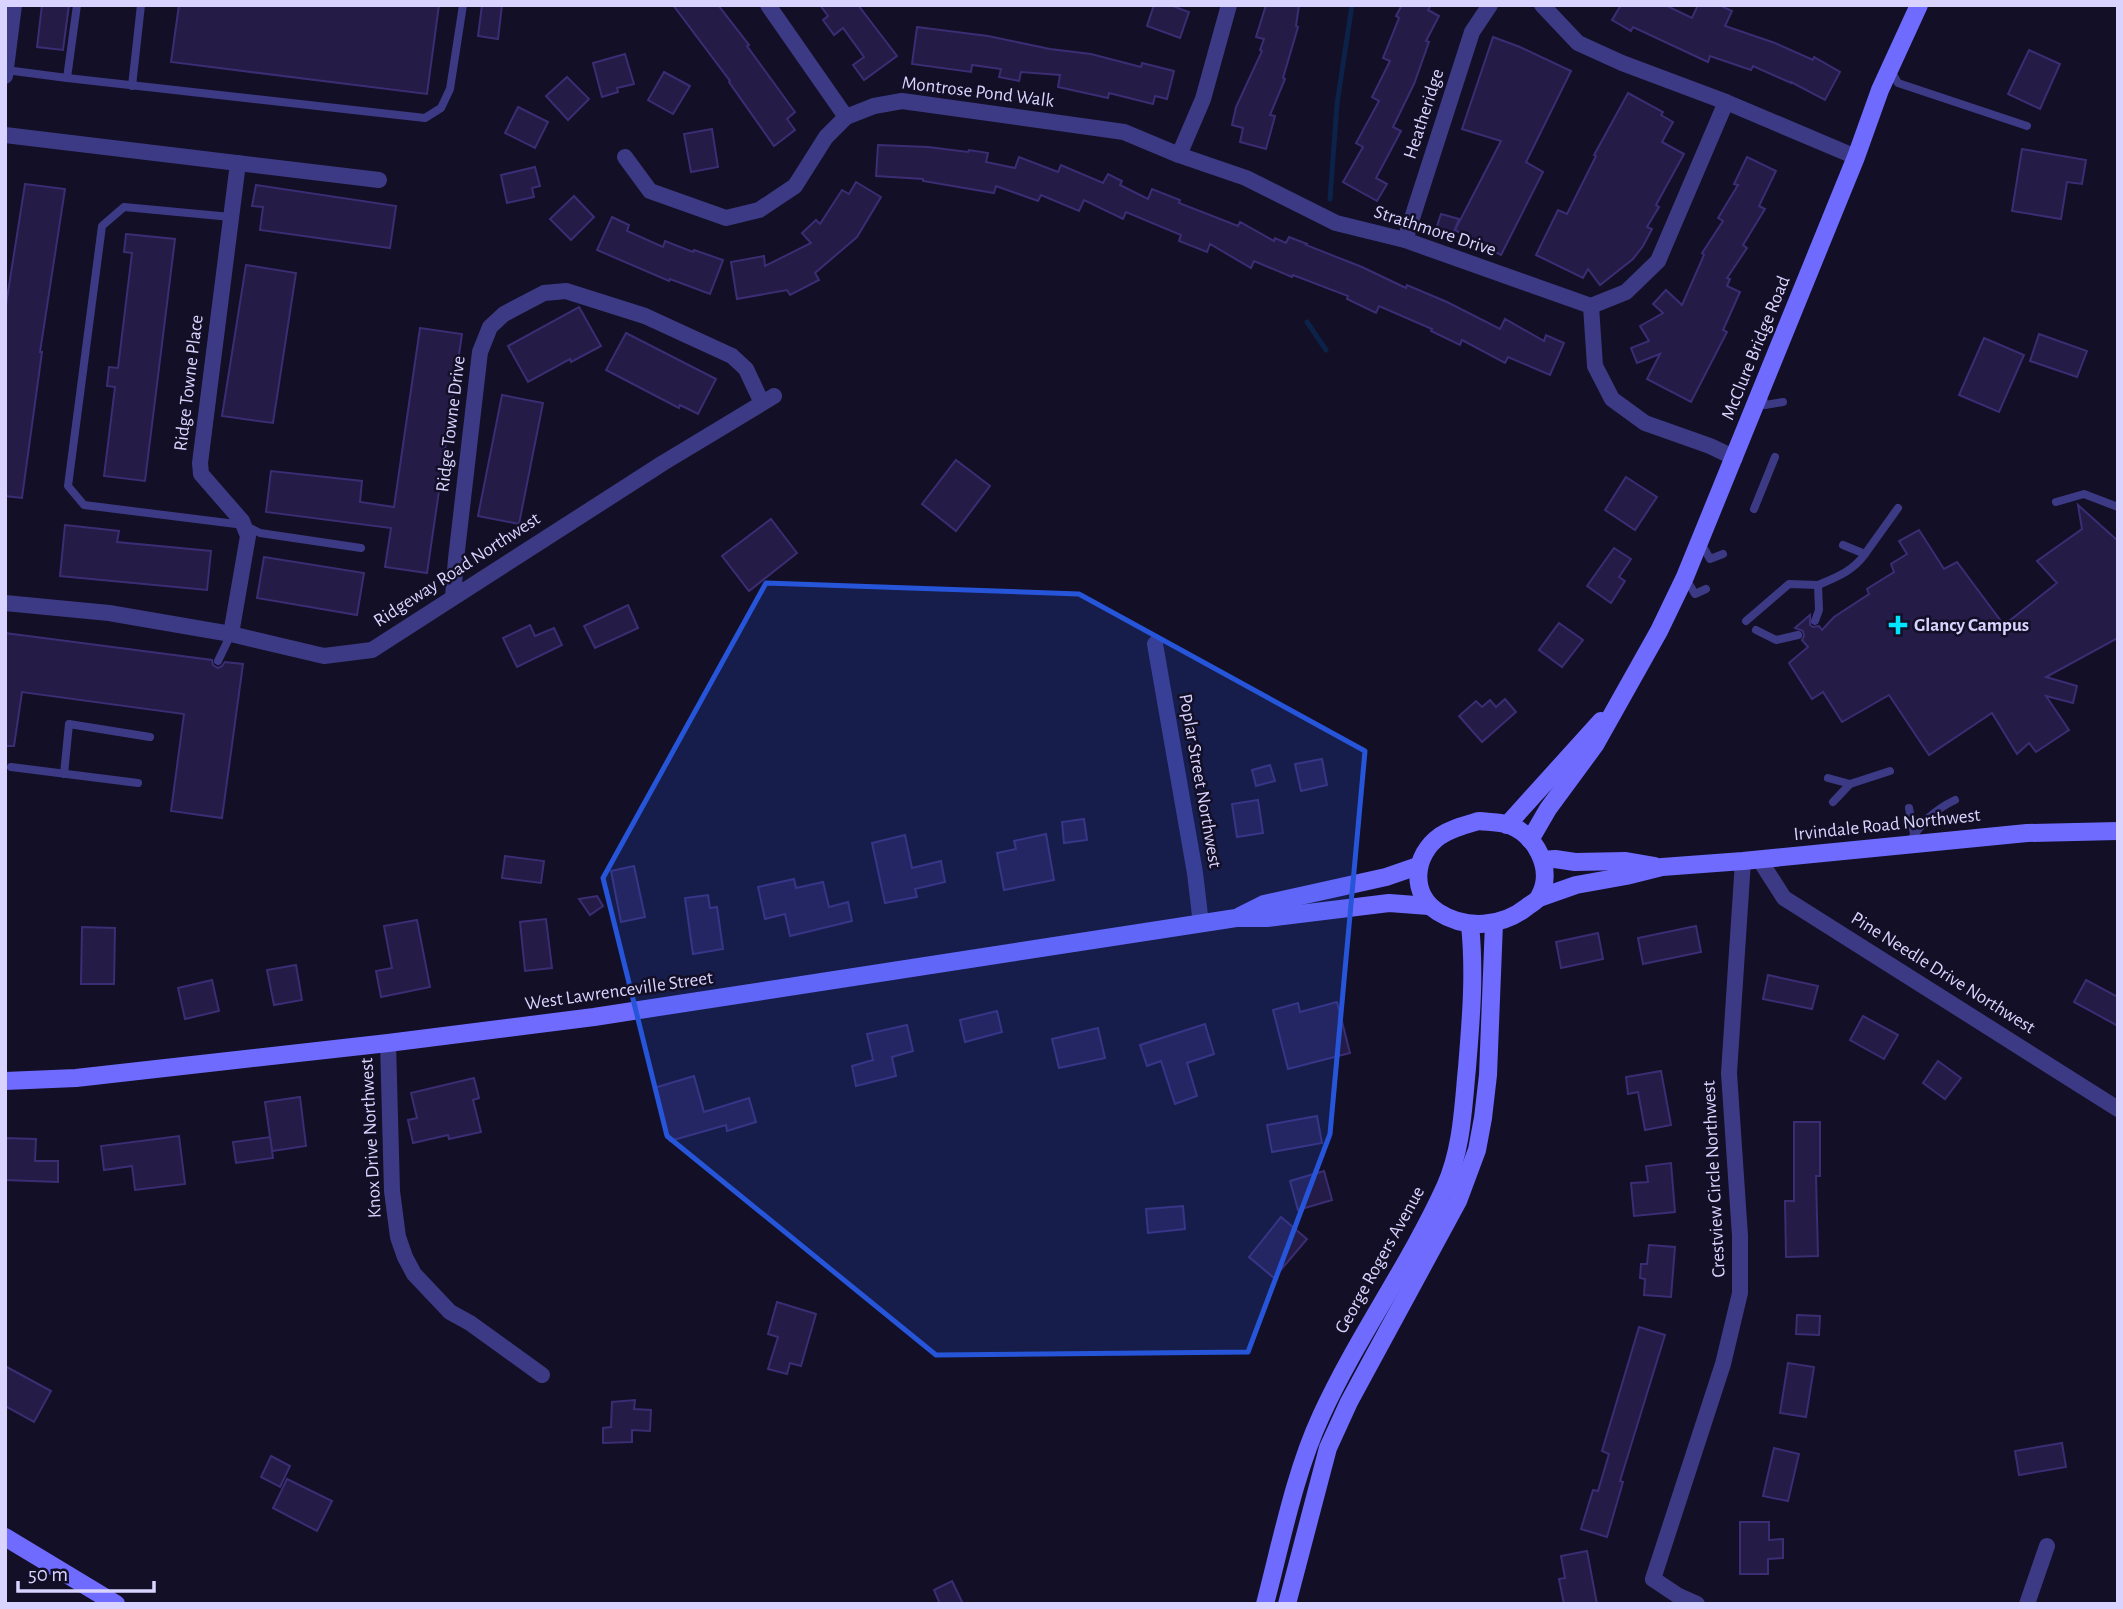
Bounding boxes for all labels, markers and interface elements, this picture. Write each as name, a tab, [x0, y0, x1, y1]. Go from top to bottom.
street label: Heatheridge	[1401, 67, 1447, 161]
street label: Montrose Pond Walk	[901, 73, 1055, 111]
street label: Strathmore Drive	[1371, 202, 1499, 260]
street label: McClure Bridge Road	[1718, 273, 1794, 423]
street label: Ridge Towne Place	[171, 314, 207, 452]
street label: Ridge Towne Drive	[433, 355, 469, 493]
street label: Ridgeway Road Northwest	[370, 509, 544, 631]
marker: Glancy Campus	[1888, 615, 1908, 635]
place label: Glancy Campus	[1914, 616, 2029, 635]
street label: Poplar Street Northwest	[1175, 693, 1225, 869]
street label: Irvindale Road Northwest	[1793, 806, 1981, 844]
street label: Pine Needle Drive Northwest	[1848, 908, 2038, 1038]
street label: West Lawrenceville Street	[524, 968, 714, 1014]
street label: Knox Drive Northwest	[357, 1057, 385, 1219]
street label: Crestview Circle Northwest	[1699, 1080, 1729, 1278]
street label: George Rogers Avenue	[1332, 1183, 1428, 1337]
scale bar	[18, 1550, 154, 1594]
text: 50 m	[28, 1564, 68, 1585]

